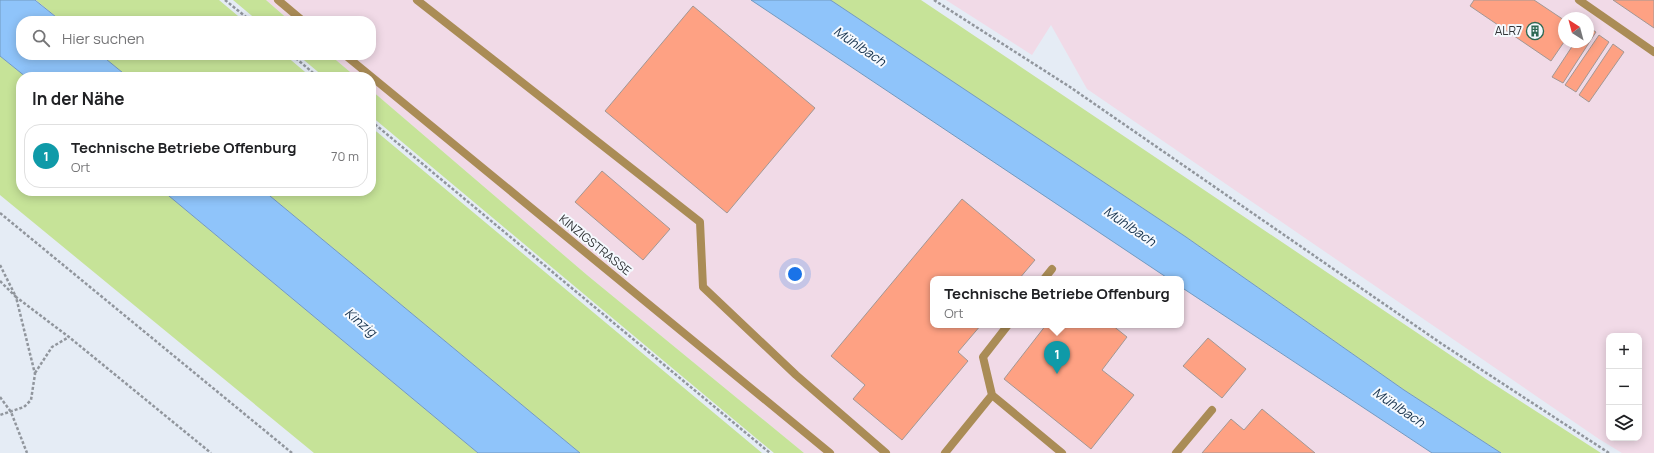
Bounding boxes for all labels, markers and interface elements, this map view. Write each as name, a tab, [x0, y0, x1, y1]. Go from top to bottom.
north arrow	[1558, 12, 1594, 48]
search box	[16, 16, 376, 60]
building icon: ALR7	[1525, 21, 1545, 41]
water label: Mühlbach	[830, 22, 891, 71]
place label: ALR7	[1495, 22, 1522, 39]
icon: search	[30, 27, 52, 49]
text: Hier suchen	[62, 28, 144, 49]
text: In der Nähe	[32, 87, 125, 110]
text: Technische Betriebe Offenburg	[71, 137, 297, 158]
text: 1	[43, 147, 49, 165]
text: 70 m	[331, 147, 359, 165]
text: Ort	[71, 158, 90, 176]
water label: Mühlbach	[1100, 202, 1161, 251]
street label: KINZIGSTRASSE	[556, 210, 635, 279]
your location	[785, 264, 805, 284]
popup	[930, 276, 1184, 328]
text: Technische Betriebe Offenburg	[944, 283, 1170, 304]
water label: Kinzig	[341, 304, 382, 341]
text: Ort	[944, 304, 964, 322]
map controls	[1606, 333, 1642, 441]
button: +	[1606, 333, 1642, 369]
pin: 1	[1044, 341, 1070, 374]
button: −	[1606, 369, 1642, 405]
water label: Mühlbach	[1369, 383, 1430, 432]
button: layers	[1606, 405, 1642, 441]

